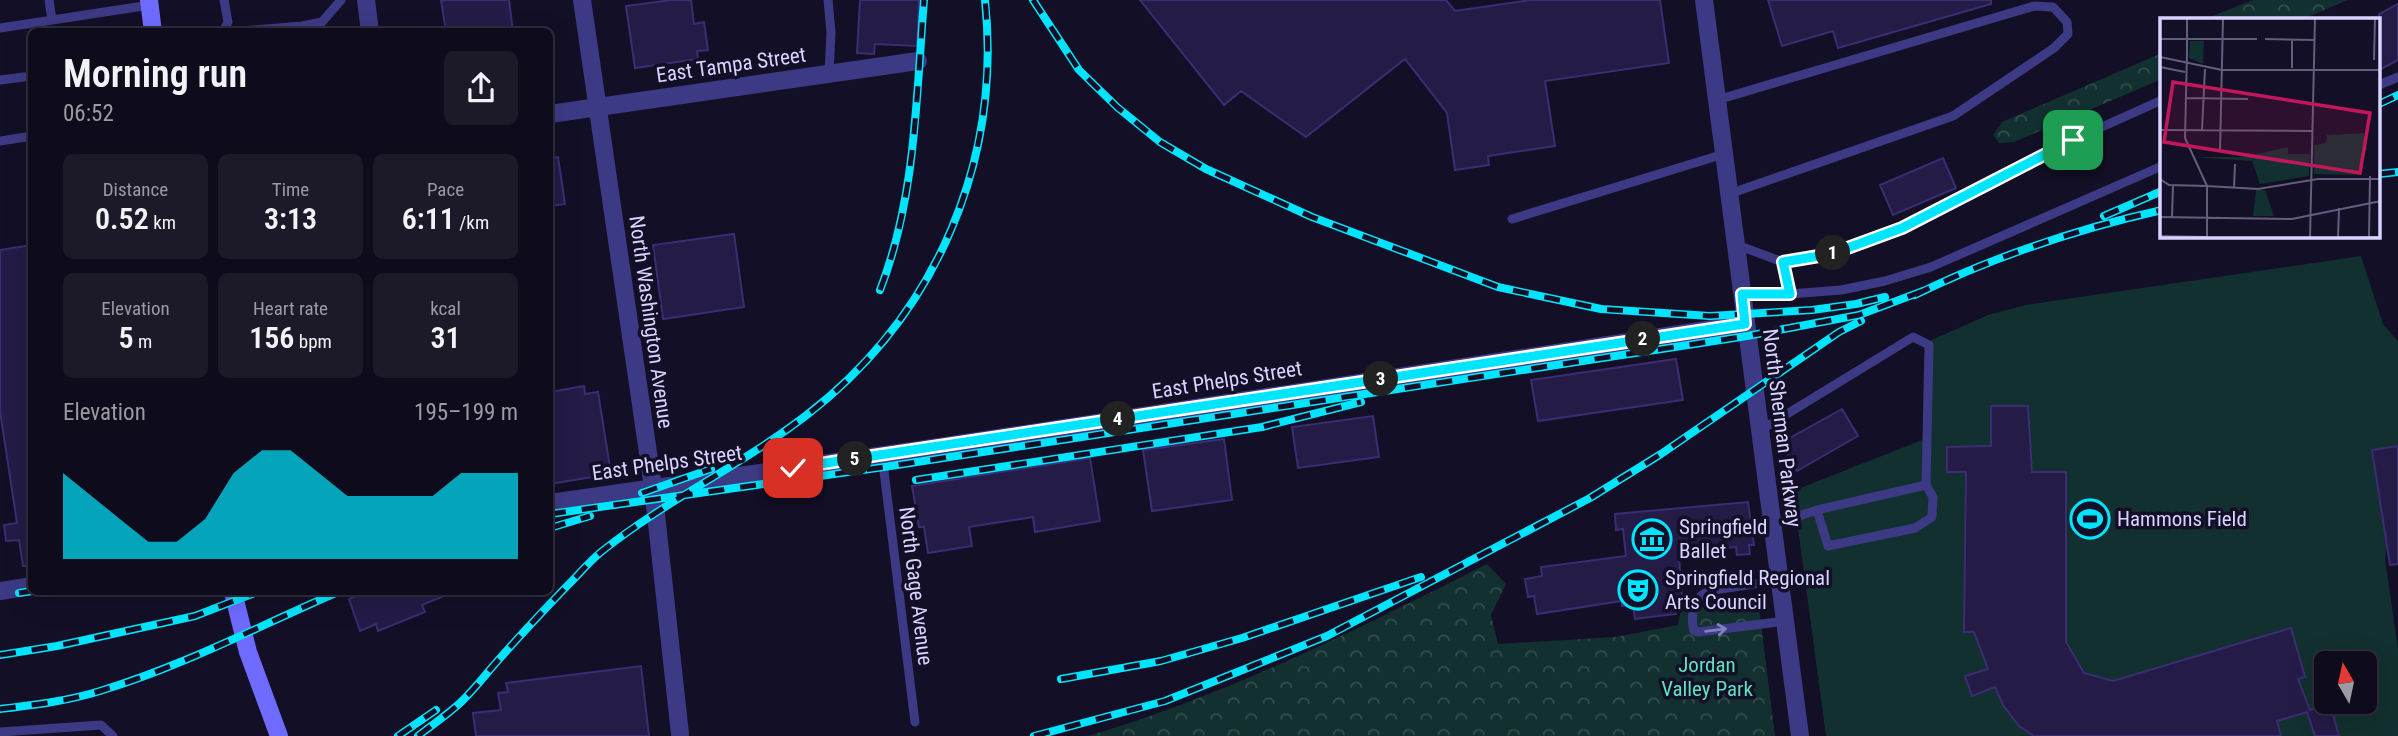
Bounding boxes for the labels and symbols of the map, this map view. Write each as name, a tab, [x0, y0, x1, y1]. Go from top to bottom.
inset map	[2160, 18, 2380, 238]
street label: East Tampa Street	[655, 43, 807, 87]
pin	[2043, 110, 2103, 170]
street label: North Washington Avenue	[624, 214, 678, 430]
pin: 1	[1815, 236, 1850, 270]
pin: 2	[1626, 322, 1660, 356]
street label: North Sherman Parkway	[1758, 328, 1806, 529]
street label: East Phelps Street	[1150, 356, 1304, 404]
pin: 3	[1364, 362, 1398, 396]
pin: 4	[1100, 402, 1136, 436]
pin	[763, 438, 823, 498]
street label: East Phelps Street	[590, 441, 744, 485]
pin: 5	[838, 442, 872, 476]
sports icon: Hammons Field	[2069, 498, 2111, 540]
street label: North Gage Avenue	[894, 505, 938, 667]
place label: Hammons Field	[2117, 507, 2247, 531]
place label: Springfield Ballet	[1679, 515, 1767, 563]
museum icon: Springfield Ballet	[1631, 518, 1673, 560]
place label: Springfield Regional Arts Council	[1665, 566, 1830, 614]
theatre icon: Springfield Regional Arts Council	[1617, 569, 1659, 611]
one-way arrow	[1704, 624, 1727, 637]
north arrow	[2314, 651, 2376, 714]
park label: Jordan Valley Park	[1661, 653, 1753, 701]

